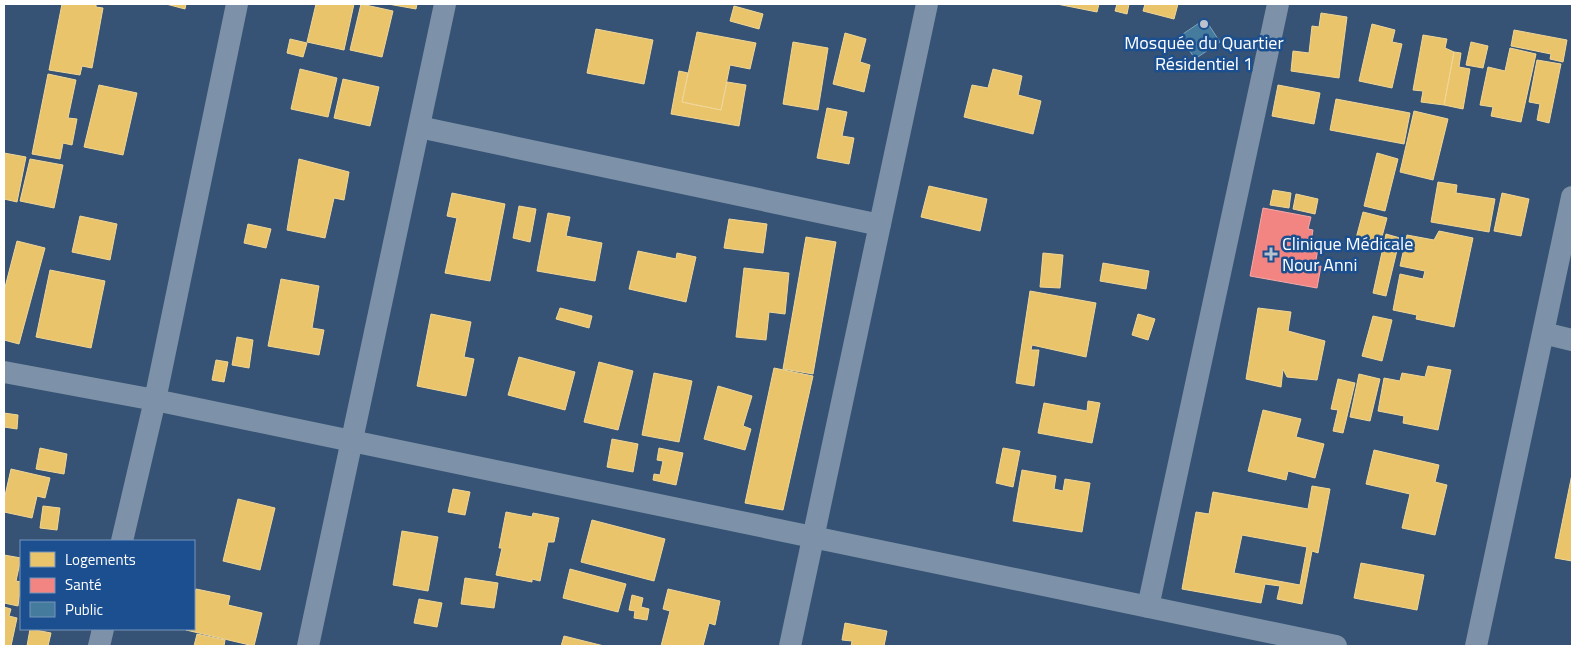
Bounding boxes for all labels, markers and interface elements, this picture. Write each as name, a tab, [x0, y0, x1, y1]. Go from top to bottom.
marker: Mosquée du Quartier Résidentiel 1	[1198, 18, 1210, 30]
place label: Mosquée du Quartier Résidentiel 1	[1124, 29, 1284, 77]
place label: Clinique Médicale Nour Anni	[1282, 230, 1413, 278]
marker: Clinique Médicale Nour Anni	[1264, 247, 1278, 261]
legend	[20, 540, 195, 630]
text: Logements	[65, 548, 136, 571]
text: Santé	[65, 573, 102, 596]
text: Public	[65, 598, 103, 621]

